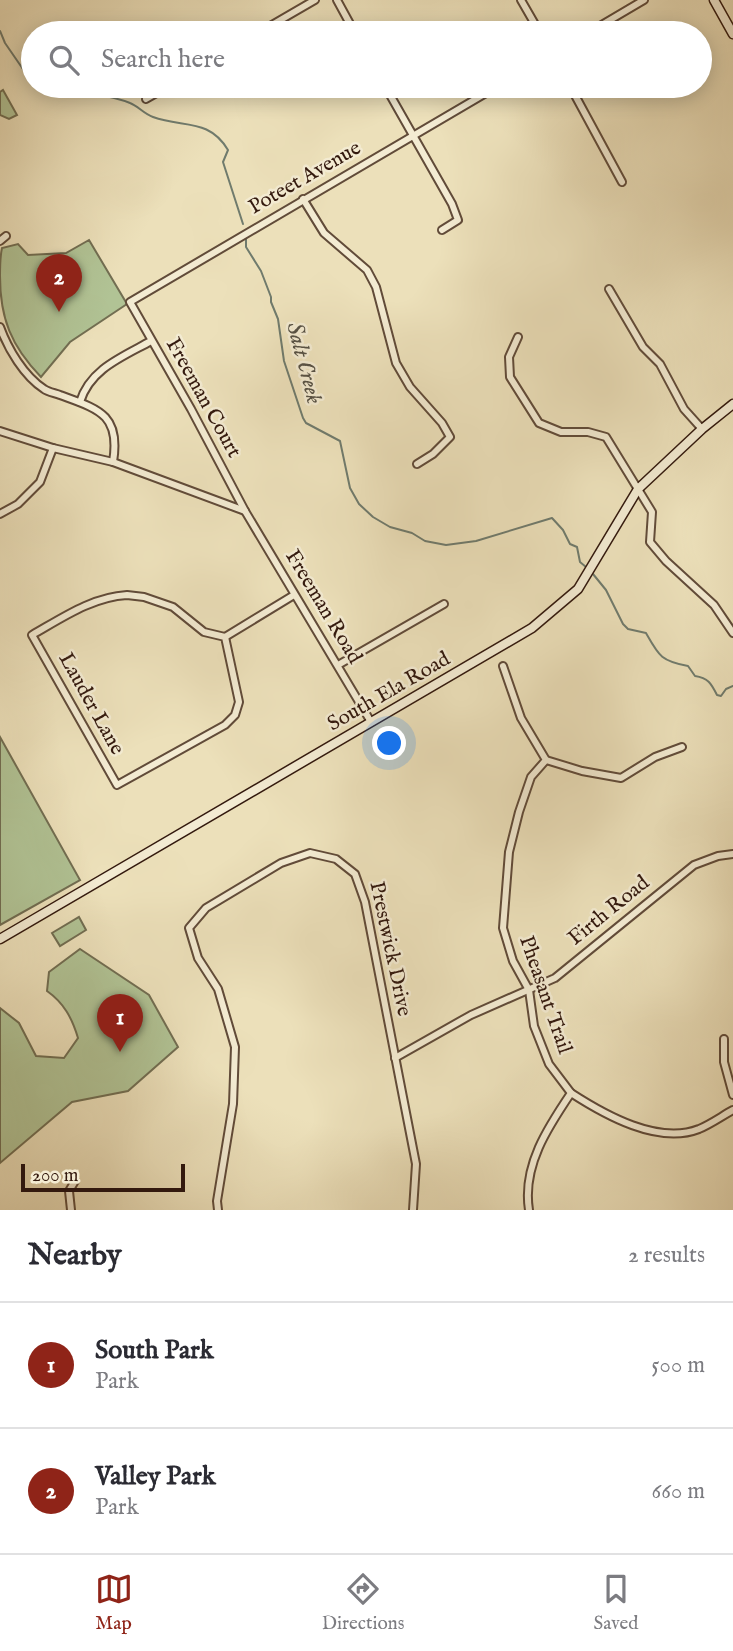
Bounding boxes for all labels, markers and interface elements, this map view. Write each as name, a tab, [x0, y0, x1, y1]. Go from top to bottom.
search box	[21, 21, 712, 98]
icon: search	[45, 41, 83, 79]
text: Search here	[101, 43, 225, 76]
street label: Poteet Avenue	[244, 135, 366, 221]
pin: 2	[36, 254, 82, 312]
water label: Salt Creek	[279, 319, 329, 407]
street label: Freeman Court	[159, 333, 247, 463]
street label: Freeman Road	[278, 545, 368, 670]
street label: South Ela Road	[323, 646, 456, 738]
street label: Lauder Lane	[52, 648, 130, 760]
your location	[372, 726, 406, 760]
street label: Firth Road	[563, 869, 656, 952]
street label: Prestwick Drive	[363, 879, 418, 1019]
street label: Pheasant Trail	[512, 932, 578, 1058]
pin: 1	[97, 994, 143, 1052]
scale bar	[21, 1161, 186, 1193]
text: 200 m	[32, 1164, 78, 1188]
text: Nearby	[28, 1237, 121, 1275]
text: 2 results	[628, 1241, 705, 1270]
text: South Park	[95, 1334, 214, 1367]
text: 1	[47, 1351, 55, 1380]
text: 500 m	[651, 1351, 705, 1380]
text: Park	[95, 1367, 139, 1396]
text: Valley Park	[95, 1460, 216, 1493]
text: 2	[46, 1477, 56, 1506]
text: 660 m	[652, 1477, 705, 1506]
text: Park	[95, 1493, 139, 1522]
tab: Map	[95, 1570, 133, 1636]
tab: Directions	[322, 1570, 404, 1636]
tab: Saved	[593, 1570, 638, 1636]

